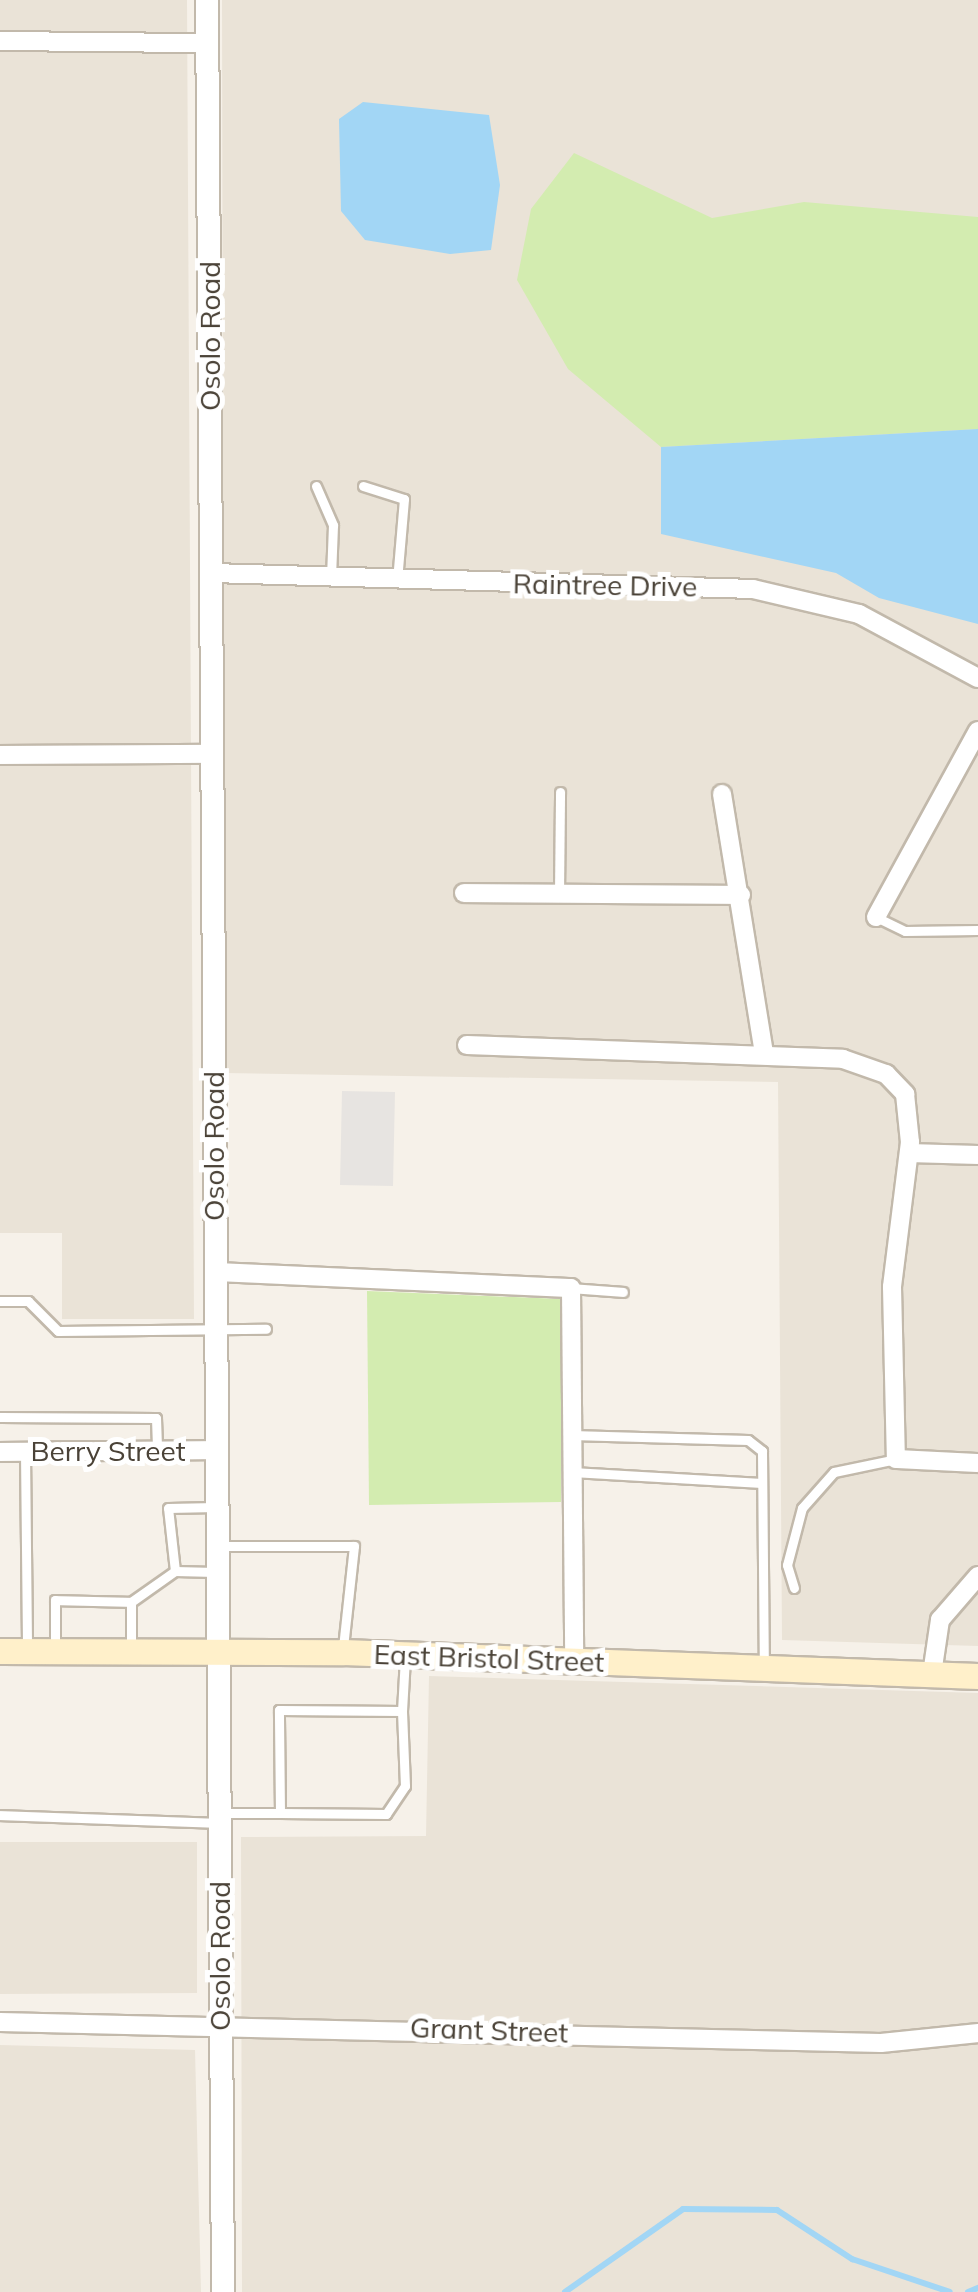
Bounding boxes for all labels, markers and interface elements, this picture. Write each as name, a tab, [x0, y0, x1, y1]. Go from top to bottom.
street label: Osolo Road	[193, 261, 227, 411]
street label: Raintree Drive	[513, 567, 697, 603]
street label: Osolo Road	[197, 1071, 231, 1221]
street label: Berry Street	[30, 1434, 186, 1468]
street label: East Bristol Street	[373, 1637, 605, 1679]
street label: Osolo Road	[203, 1881, 237, 2031]
street label: Grant Street	[409, 2010, 569, 2050]

